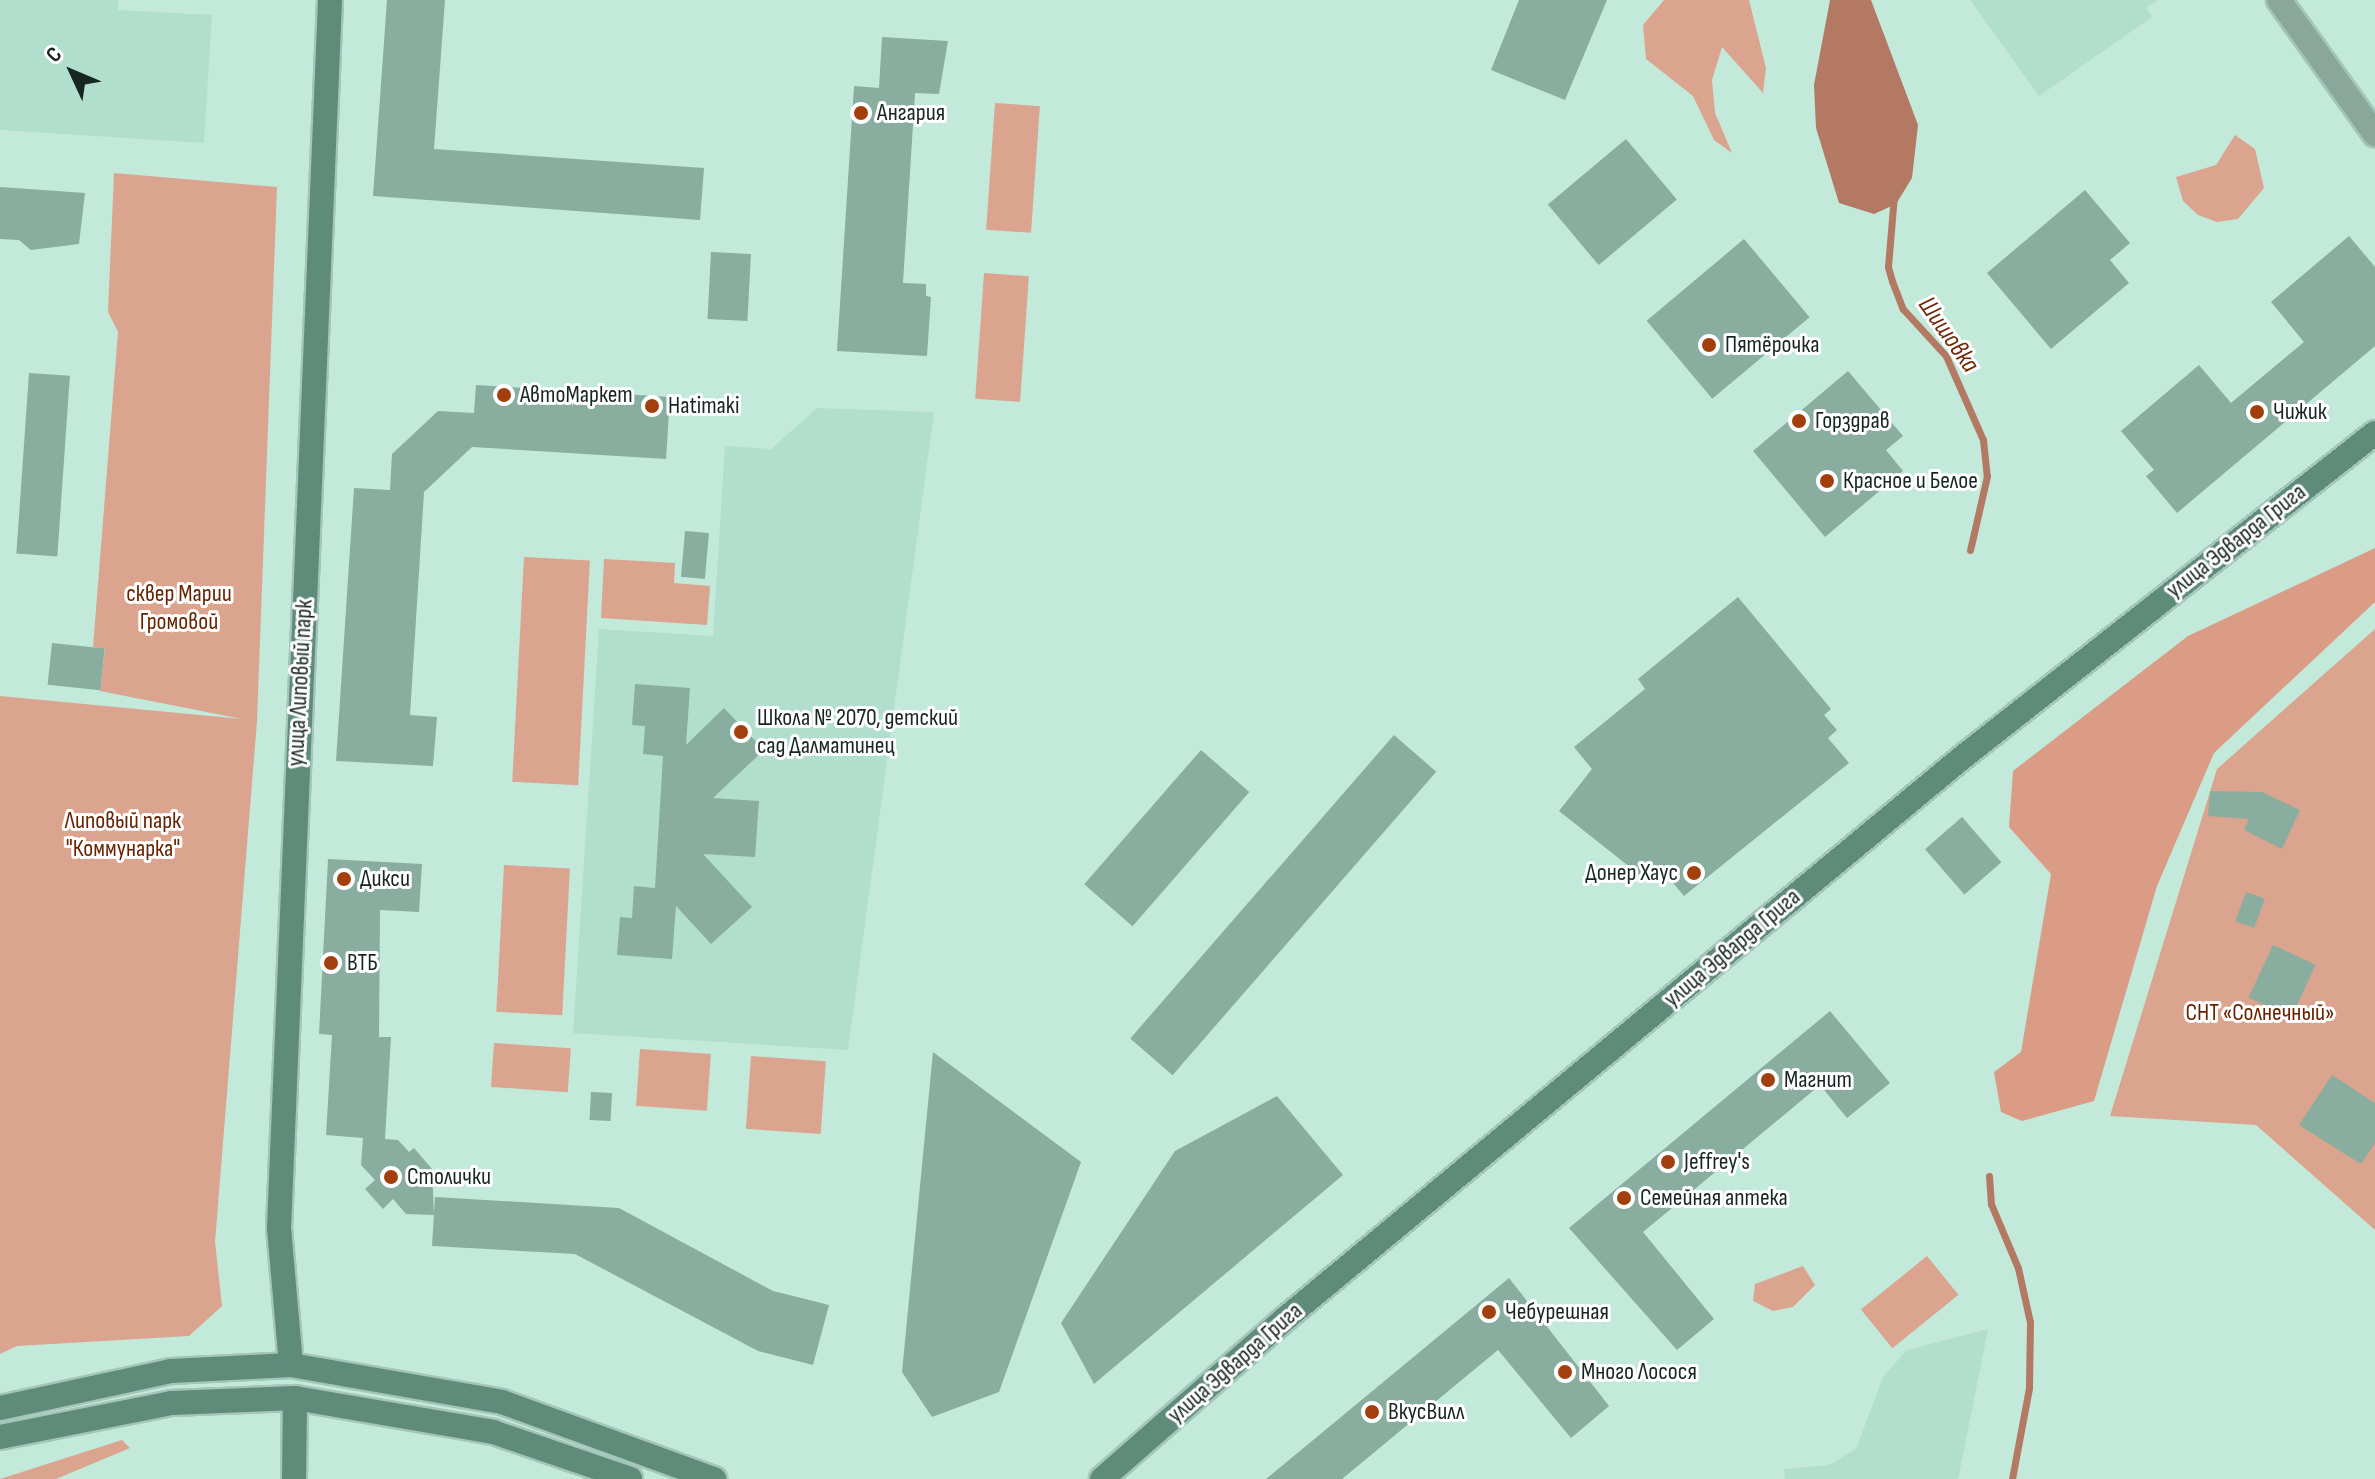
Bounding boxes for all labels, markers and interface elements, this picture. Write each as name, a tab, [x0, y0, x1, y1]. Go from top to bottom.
north arrow	[32, 32, 112, 112]
text: С	[41, 42, 68, 68]
place label: Ангария	[877, 99, 945, 127]
marker: Ангария	[852, 104, 870, 122]
water label: Шишовка	[1911, 291, 1985, 379]
place label: Пятёрочка	[1725, 331, 1819, 359]
marker: Пятёрочка	[1700, 336, 1718, 354]
place label: АвтоМаркет	[520, 381, 633, 409]
marker: АвтоМаркет	[495, 386, 513, 404]
place label: Hatimaki	[668, 392, 739, 420]
marker: Hatimaki	[643, 397, 661, 415]
place label: Чижик	[2273, 398, 2327, 426]
marker: Чижик	[2248, 403, 2266, 421]
place label: Горздрав	[1815, 407, 1890, 435]
marker: Горздрав	[1790, 412, 1808, 430]
place label: Красное и Белое	[1843, 467, 1978, 495]
marker: Красное и Белое	[1818, 472, 1836, 490]
street label: улица Эдварда Грига	[2161, 478, 2311, 604]
park label: сквер Марии Громовой	[126, 580, 232, 636]
street label: улица Липовый парк	[281, 599, 319, 767]
place label: Школа № 2070, детский сад Далматинец	[757, 704, 958, 760]
marker: Школа № 2070, детский сад Далматинец	[732, 723, 750, 741]
park label: Липовый парк "Коммунарка"	[65, 807, 181, 863]
place label: Донер Хаус	[1585, 859, 1678, 887]
marker: Донер Хаус	[1685, 864, 1703, 882]
place label: Дикси	[360, 865, 410, 893]
marker: Дикси	[335, 870, 353, 888]
street label: улица Эдварда Грига	[1658, 883, 1806, 1013]
place label: ВТБ	[347, 949, 378, 977]
marker: ВТБ	[322, 954, 340, 972]
park label: СНТ «Солнечный»	[2185, 999, 2335, 1027]
place label: Магнит	[1784, 1066, 1852, 1094]
marker: Магнит	[1759, 1071, 1777, 1089]
place label: Jeffrey's	[1684, 1148, 1750, 1176]
marker: Jeffrey's	[1659, 1153, 1677, 1171]
place label: Столички	[407, 1163, 491, 1191]
marker: Столички	[382, 1168, 400, 1186]
place label: Семейная аптека	[1640, 1184, 1788, 1212]
marker: Семейная аптека	[1615, 1189, 1633, 1207]
street label: улица Эдварда Грига	[1162, 1297, 1308, 1429]
place label: Чебурешная	[1505, 1298, 1609, 1326]
marker: Чебурешная	[1480, 1303, 1498, 1321]
place label: Много Лосося	[1581, 1358, 1697, 1386]
marker: Много Лосося	[1556, 1363, 1574, 1381]
place label: ВкусВилл	[1388, 1398, 1464, 1426]
marker: ВкусВилл	[1363, 1403, 1381, 1421]

